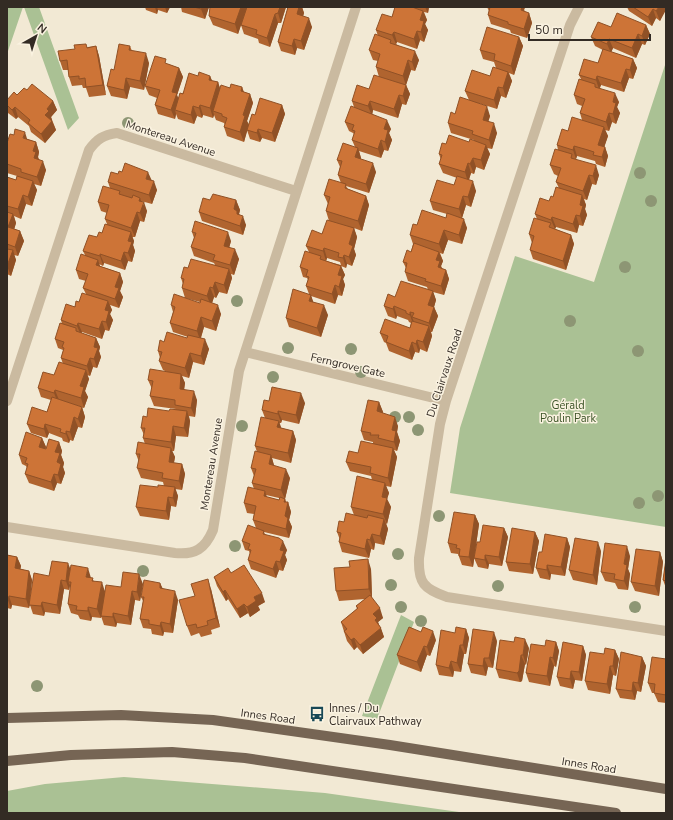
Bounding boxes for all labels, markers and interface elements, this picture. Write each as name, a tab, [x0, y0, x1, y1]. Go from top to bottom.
north arrow	[16, 16, 56, 56]
scale bar	[529, 16, 650, 42]
text: N	[34, 20, 50, 37]
text: 50 m	[535, 22, 563, 38]
street label: Montereau Avenue	[124, 117, 218, 160]
street label: Du Clairvaux Road	[423, 327, 466, 419]
street label: Ferngrove Gate	[309, 350, 387, 381]
park label: Gérald Poulin Park	[540, 398, 596, 426]
street label: Montereau Avenue	[197, 417, 226, 511]
place label: Innes / Du Clairvaux Pathway	[329, 701, 422, 729]
street label: Innes Road	[240, 705, 296, 728]
bus stop icon: Innes / Du Clairvaux Pathway	[308, 705, 326, 723]
street label: Innes Road	[561, 754, 617, 777]

